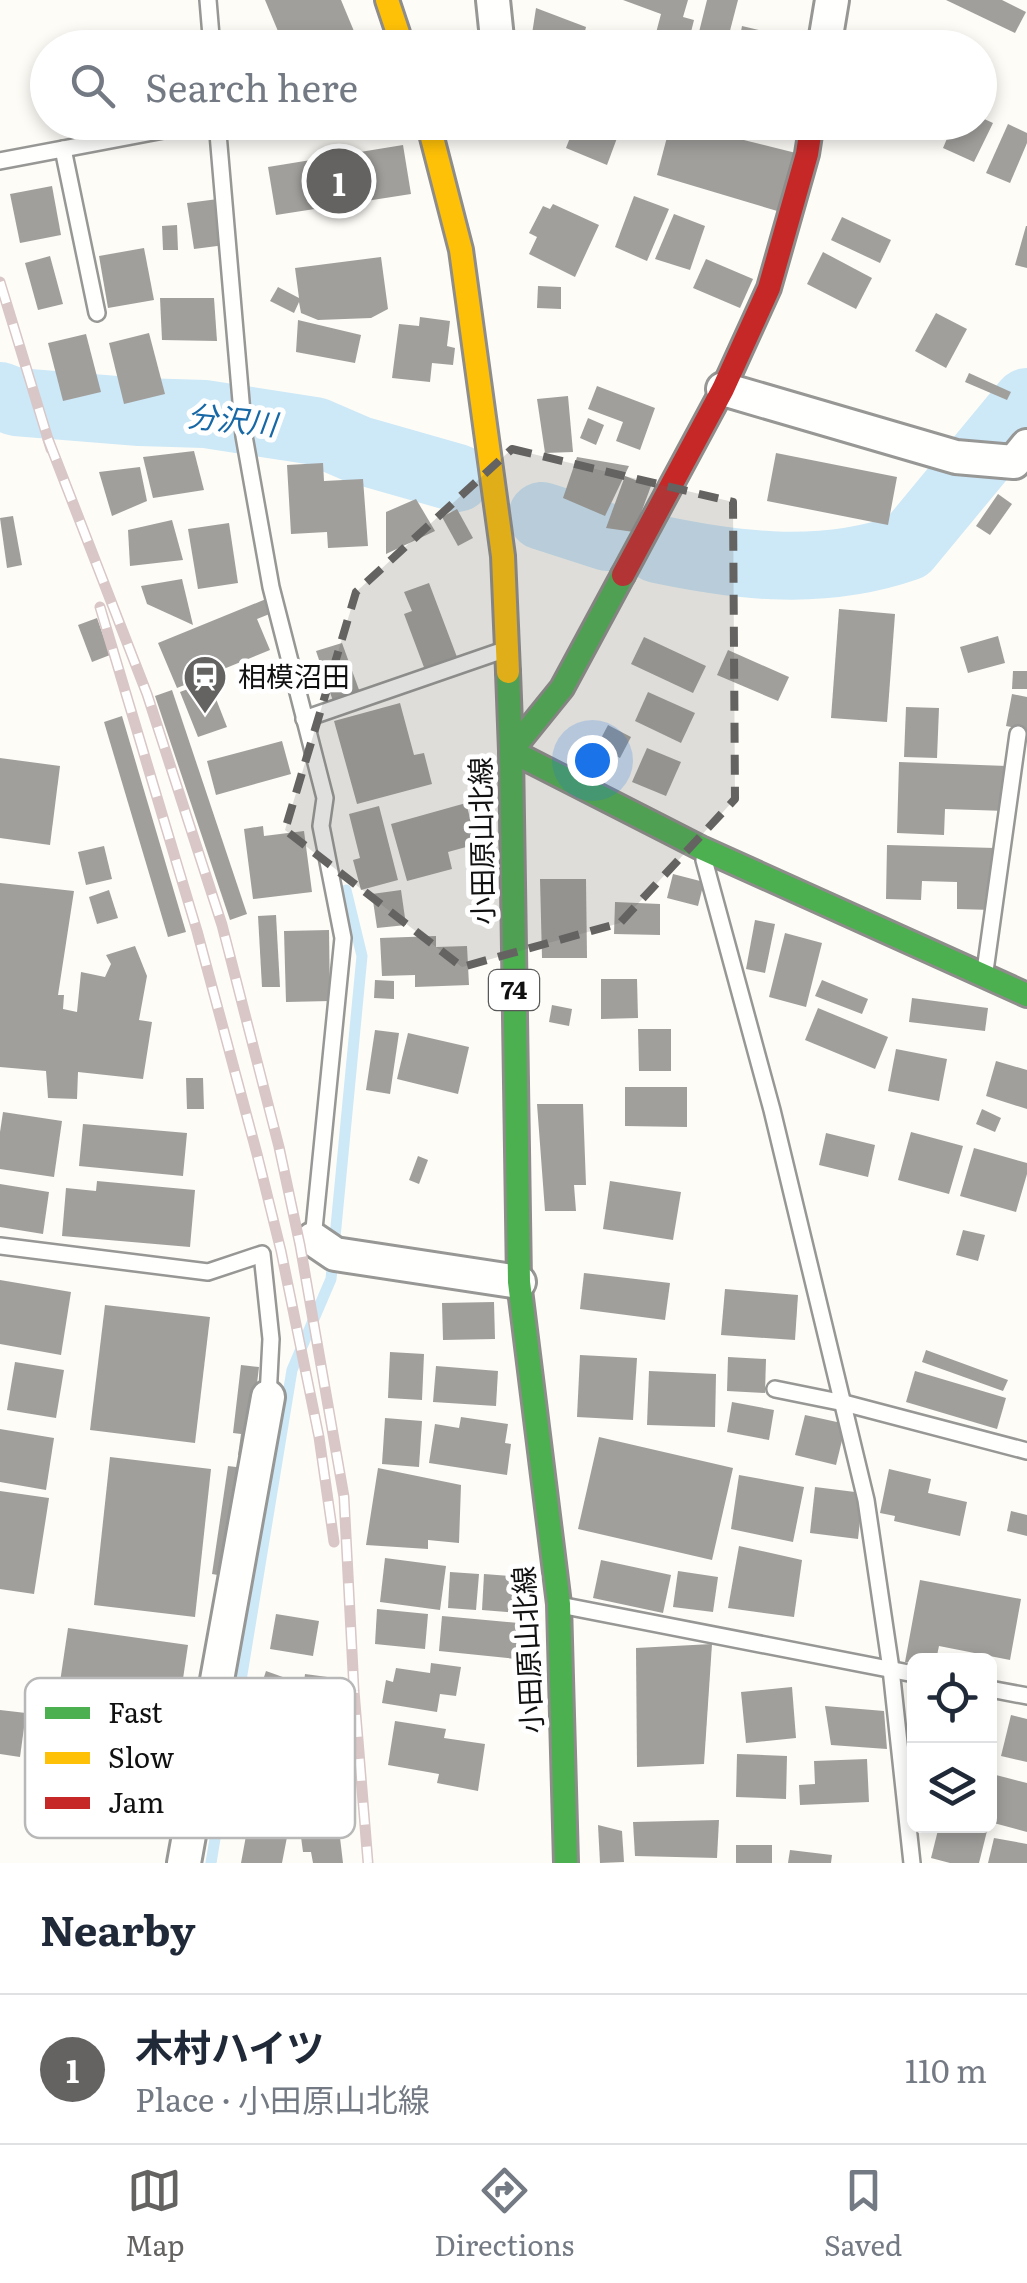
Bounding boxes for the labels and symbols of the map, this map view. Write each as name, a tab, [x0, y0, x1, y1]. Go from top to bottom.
pin: 1	[306, 144, 372, 218]
water label: 分沢川	[185, 391, 282, 445]
station icon: 相模沼田	[182, 654, 228, 715]
place label: 相模沼田	[238, 654, 350, 696]
your location	[567, 735, 618, 786]
street label: 小田原山北線	[458, 757, 502, 925]
road number: 74	[489, 970, 539, 1010]
street label: 小田原山北線	[501, 1565, 551, 1735]
legend	[25, 1678, 355, 1838]
text: Fast	[108, 1690, 163, 1732]
text: Slow	[108, 1735, 174, 1777]
text: Jam	[108, 1780, 164, 1822]

